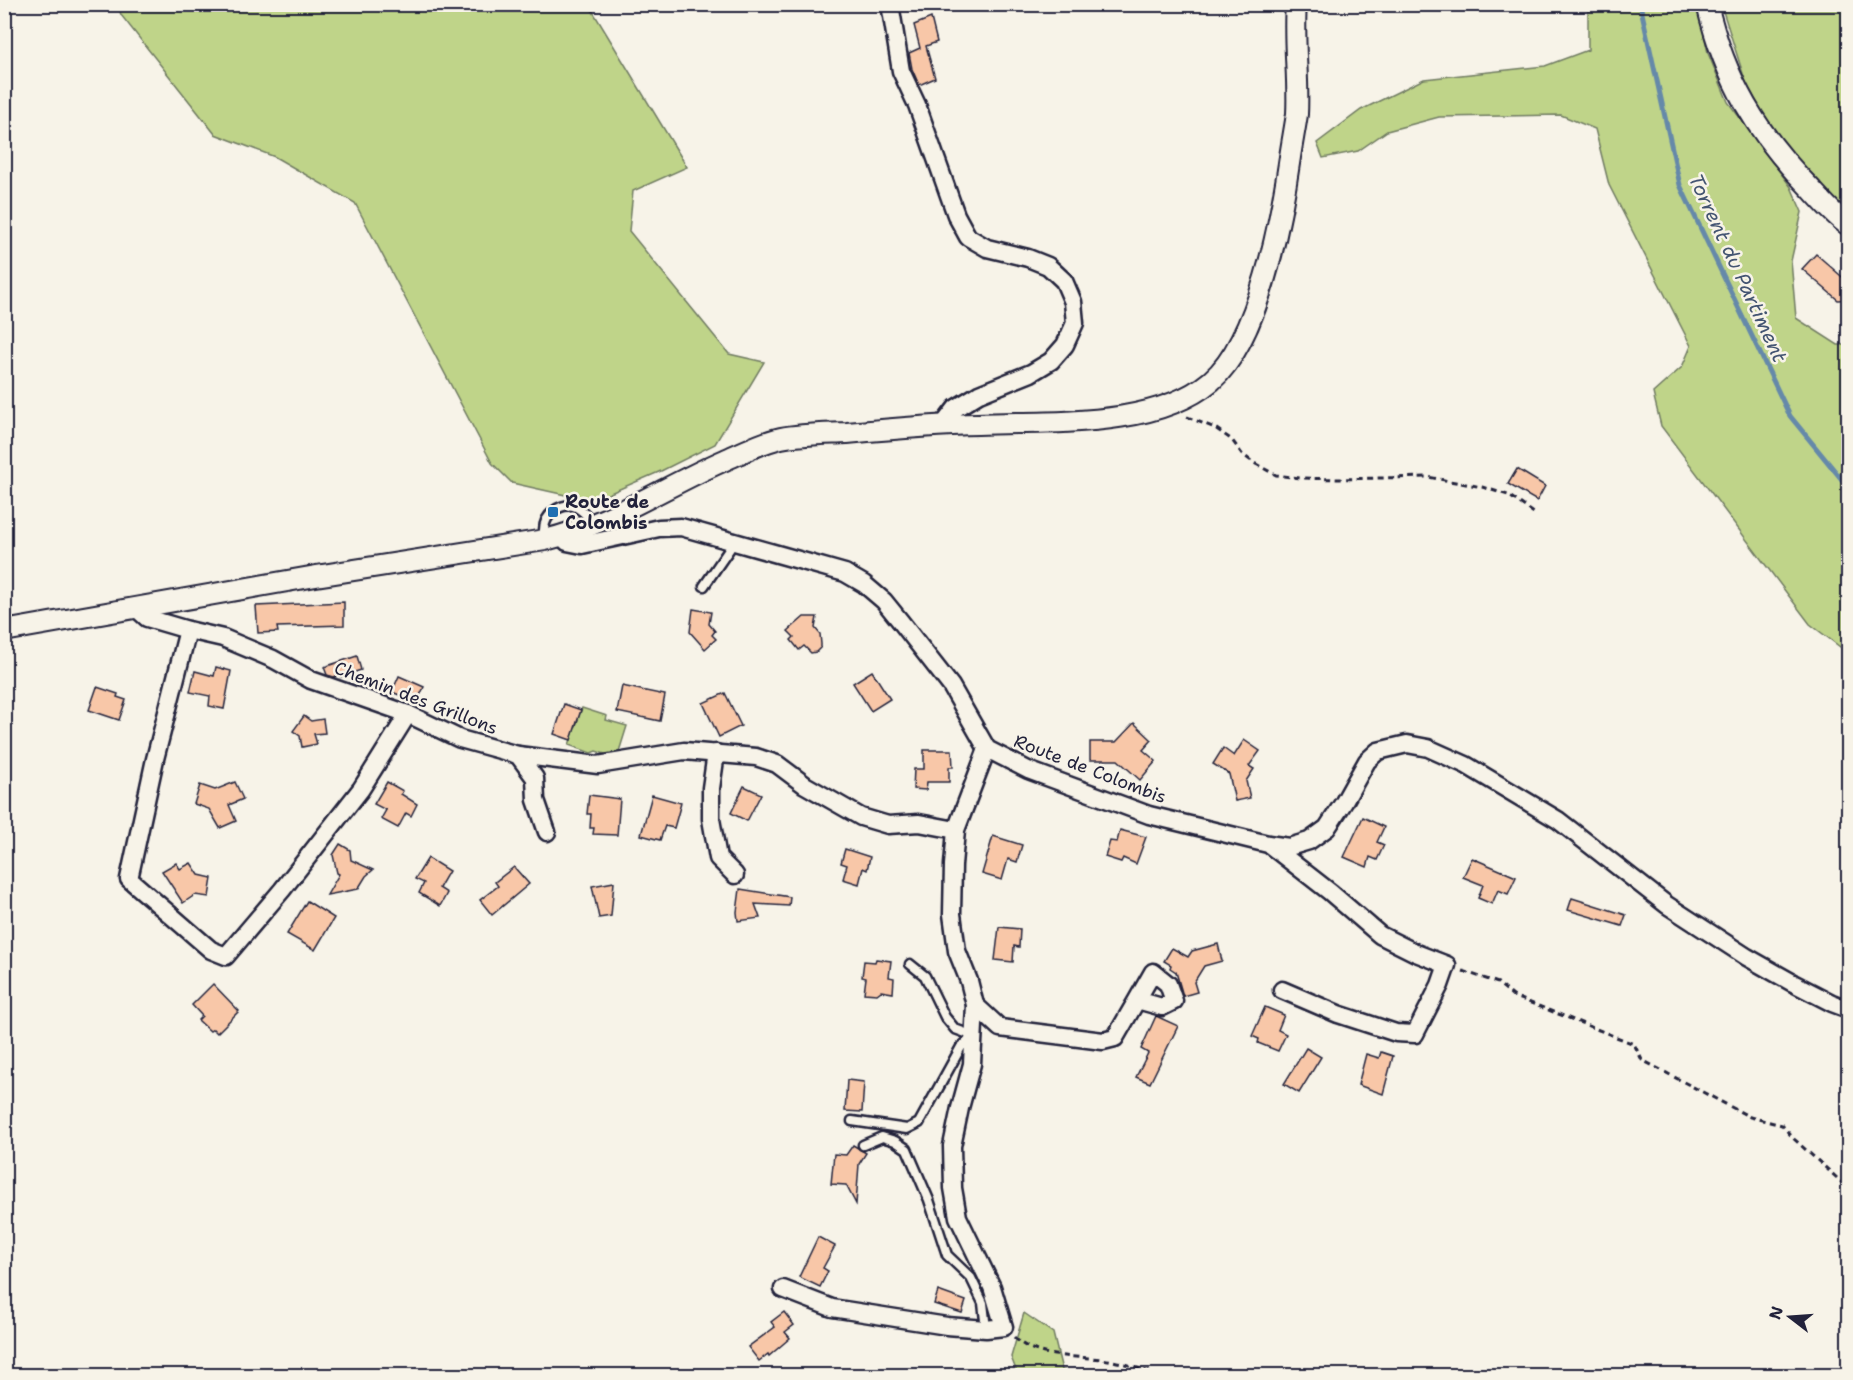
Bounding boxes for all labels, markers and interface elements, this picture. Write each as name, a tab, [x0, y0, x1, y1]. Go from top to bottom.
water label: Torrent du Partiment	[1683, 169, 1793, 367]
place label: Route de Colombis	[565, 490, 650, 535]
marker: Route de Colombis	[546, 505, 560, 519]
street label: Chemin des Grillons	[331, 656, 501, 740]
street label: Route de Colombis	[1010, 729, 1170, 809]
north arrow	[1760, 1287, 1820, 1347]
text: N	[1764, 1304, 1788, 1322]

